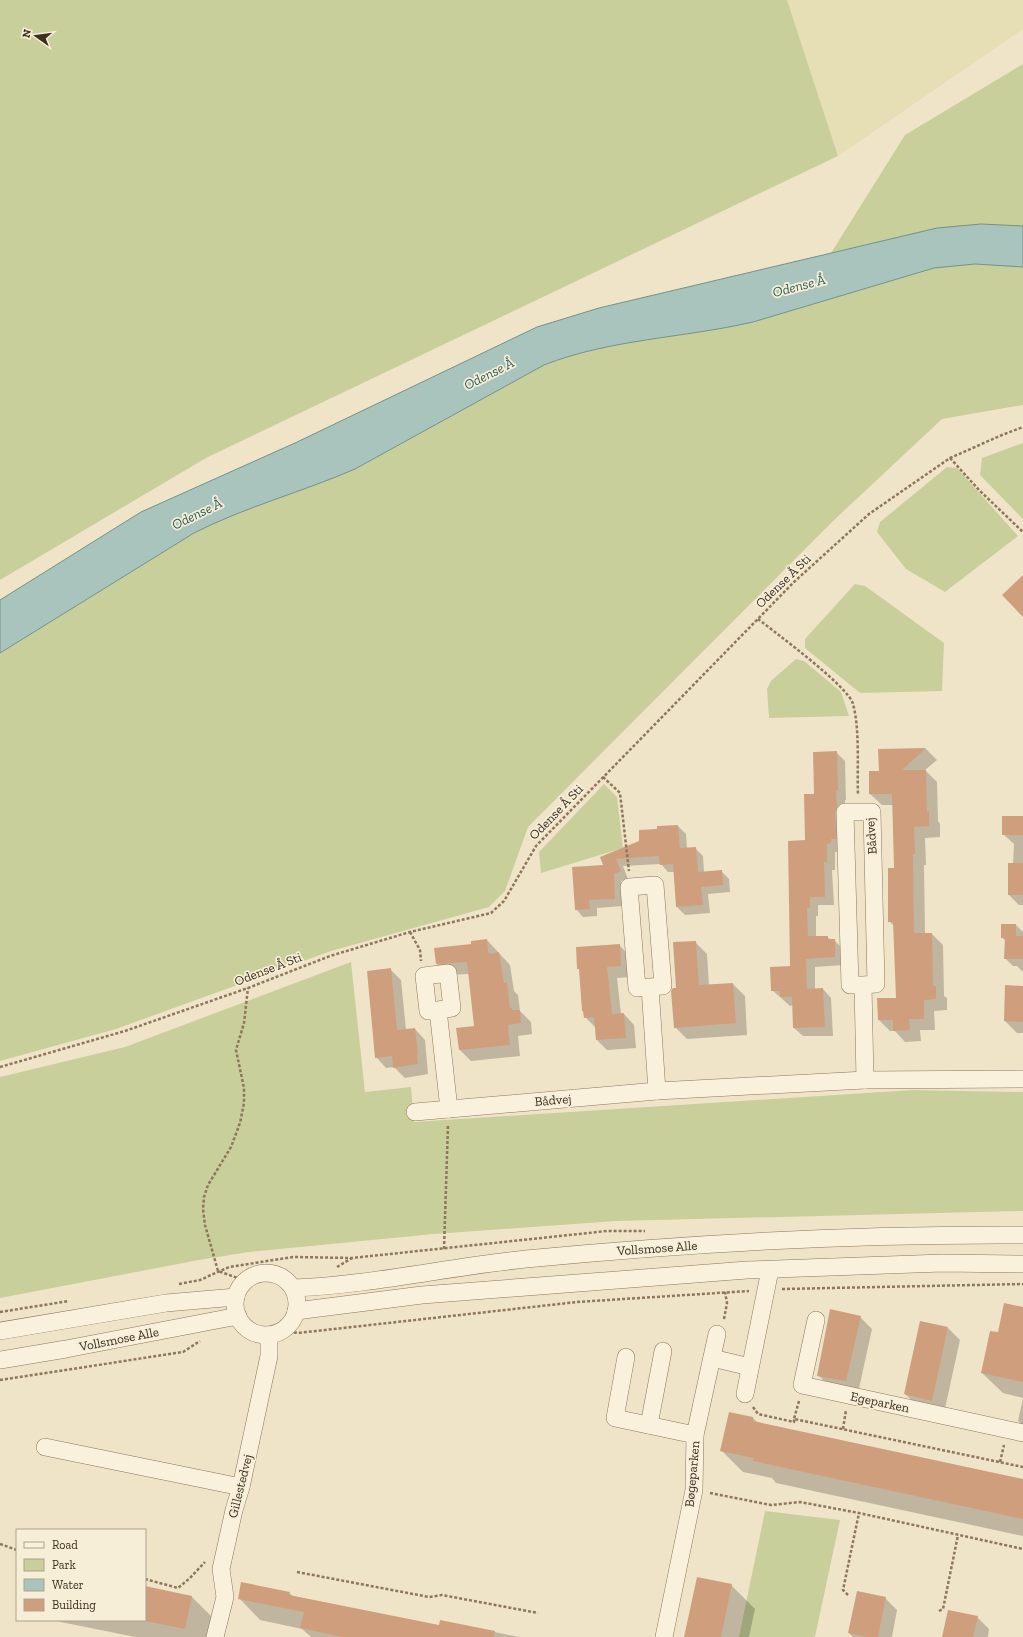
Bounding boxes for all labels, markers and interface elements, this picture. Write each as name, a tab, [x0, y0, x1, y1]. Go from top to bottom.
north arrow	[16, 16, 56, 56]
text: N	[19, 27, 34, 39]
water label: Odense Å	[771, 271, 827, 301]
water label: Odense Å	[461, 354, 517, 394]
water label: Odense Å	[169, 494, 225, 533]
street label: Odense Å Sti	[752, 551, 814, 611]
street label: Odense Å Sti	[526, 781, 586, 843]
street label: Bådvej	[862, 817, 881, 855]
street label: Odense Å Sti	[232, 949, 304, 989]
street label: Bådvej	[534, 1091, 572, 1110]
street label: Vollsmose Alle	[615, 1238, 698, 1258]
street label: Vollsmose Alle	[77, 1324, 160, 1354]
street label: Egeparken	[849, 1388, 911, 1416]
street label: Bøgeparken	[682, 1440, 702, 1508]
street label: Gillestedvej	[225, 1453, 256, 1520]
legend	[16, 1529, 146, 1621]
text: Road	[52, 1538, 78, 1552]
text: Park	[52, 1558, 77, 1572]
text: Water	[52, 1578, 84, 1592]
text: Building	[52, 1598, 96, 1612]

